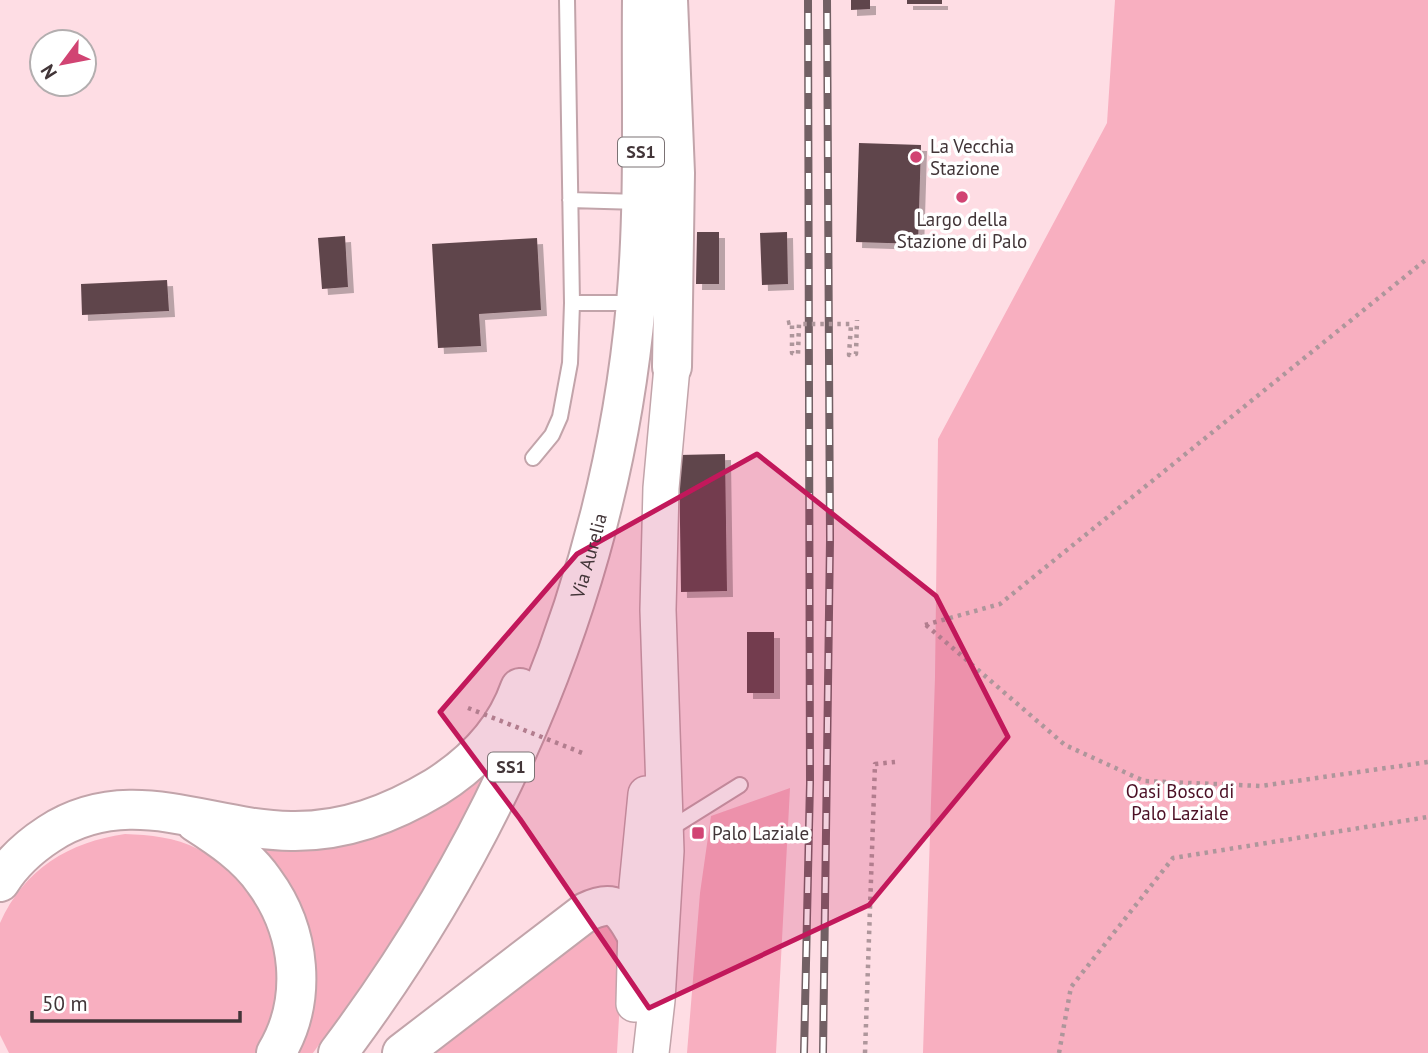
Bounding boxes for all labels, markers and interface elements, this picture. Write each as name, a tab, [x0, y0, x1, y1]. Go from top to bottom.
north arrow	[28, 28, 98, 98]
text: N	[35, 60, 62, 84]
place label: La Vecchia Stazione	[930, 134, 1014, 180]
road number: SS1	[618, 138, 664, 167]
marker: La Vecchia Stazione	[908, 149, 924, 165]
marker: Largo della Stazione di Palo	[954, 189, 970, 205]
place label: Largo della Stazione di Palo	[897, 207, 1027, 253]
street label: Via Aurelia	[564, 511, 612, 602]
road number: SS1	[488, 752, 534, 782]
park label: Oasi Bosco di Palo Laziale	[1126, 779, 1234, 825]
place label: Palo Laziale	[712, 821, 809, 845]
marker: Palo Laziale	[690, 825, 706, 841]
scale bar	[32, 979, 240, 1023]
text: 50 m	[42, 990, 88, 1017]

